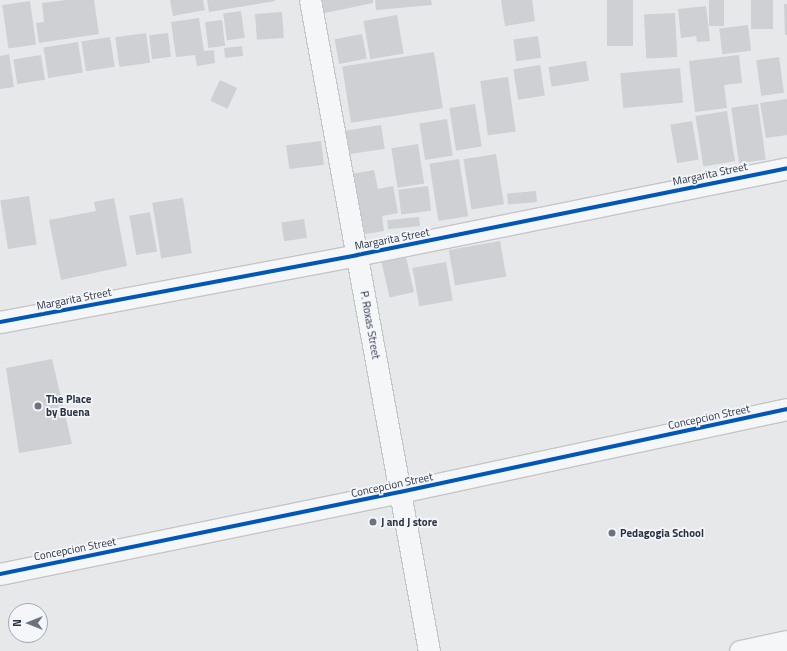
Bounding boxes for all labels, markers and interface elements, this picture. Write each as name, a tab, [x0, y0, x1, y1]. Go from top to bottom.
street label: Margarita Street	[671, 160, 749, 188]
street label: Margarita Street	[353, 225, 431, 253]
street label: Margarita Street	[35, 285, 113, 313]
street label: P. Roxas Street	[357, 290, 383, 360]
place label: The Place by Buena	[46, 393, 91, 419]
marker: The Place by Buena	[33, 401, 43, 411]
street label: Concepcion Street	[667, 402, 751, 432]
street label: Concepcion Street	[350, 470, 434, 500]
place label: J and J store	[381, 515, 437, 529]
marker: J and J store	[368, 517, 378, 527]
place label: Pedagogia School	[620, 526, 704, 540]
marker: Pedagogia School	[607, 528, 617, 538]
street label: Concepcion Street	[33, 535, 117, 563]
north arrow	[8, 603, 48, 643]
text: N	[9, 619, 25, 627]

